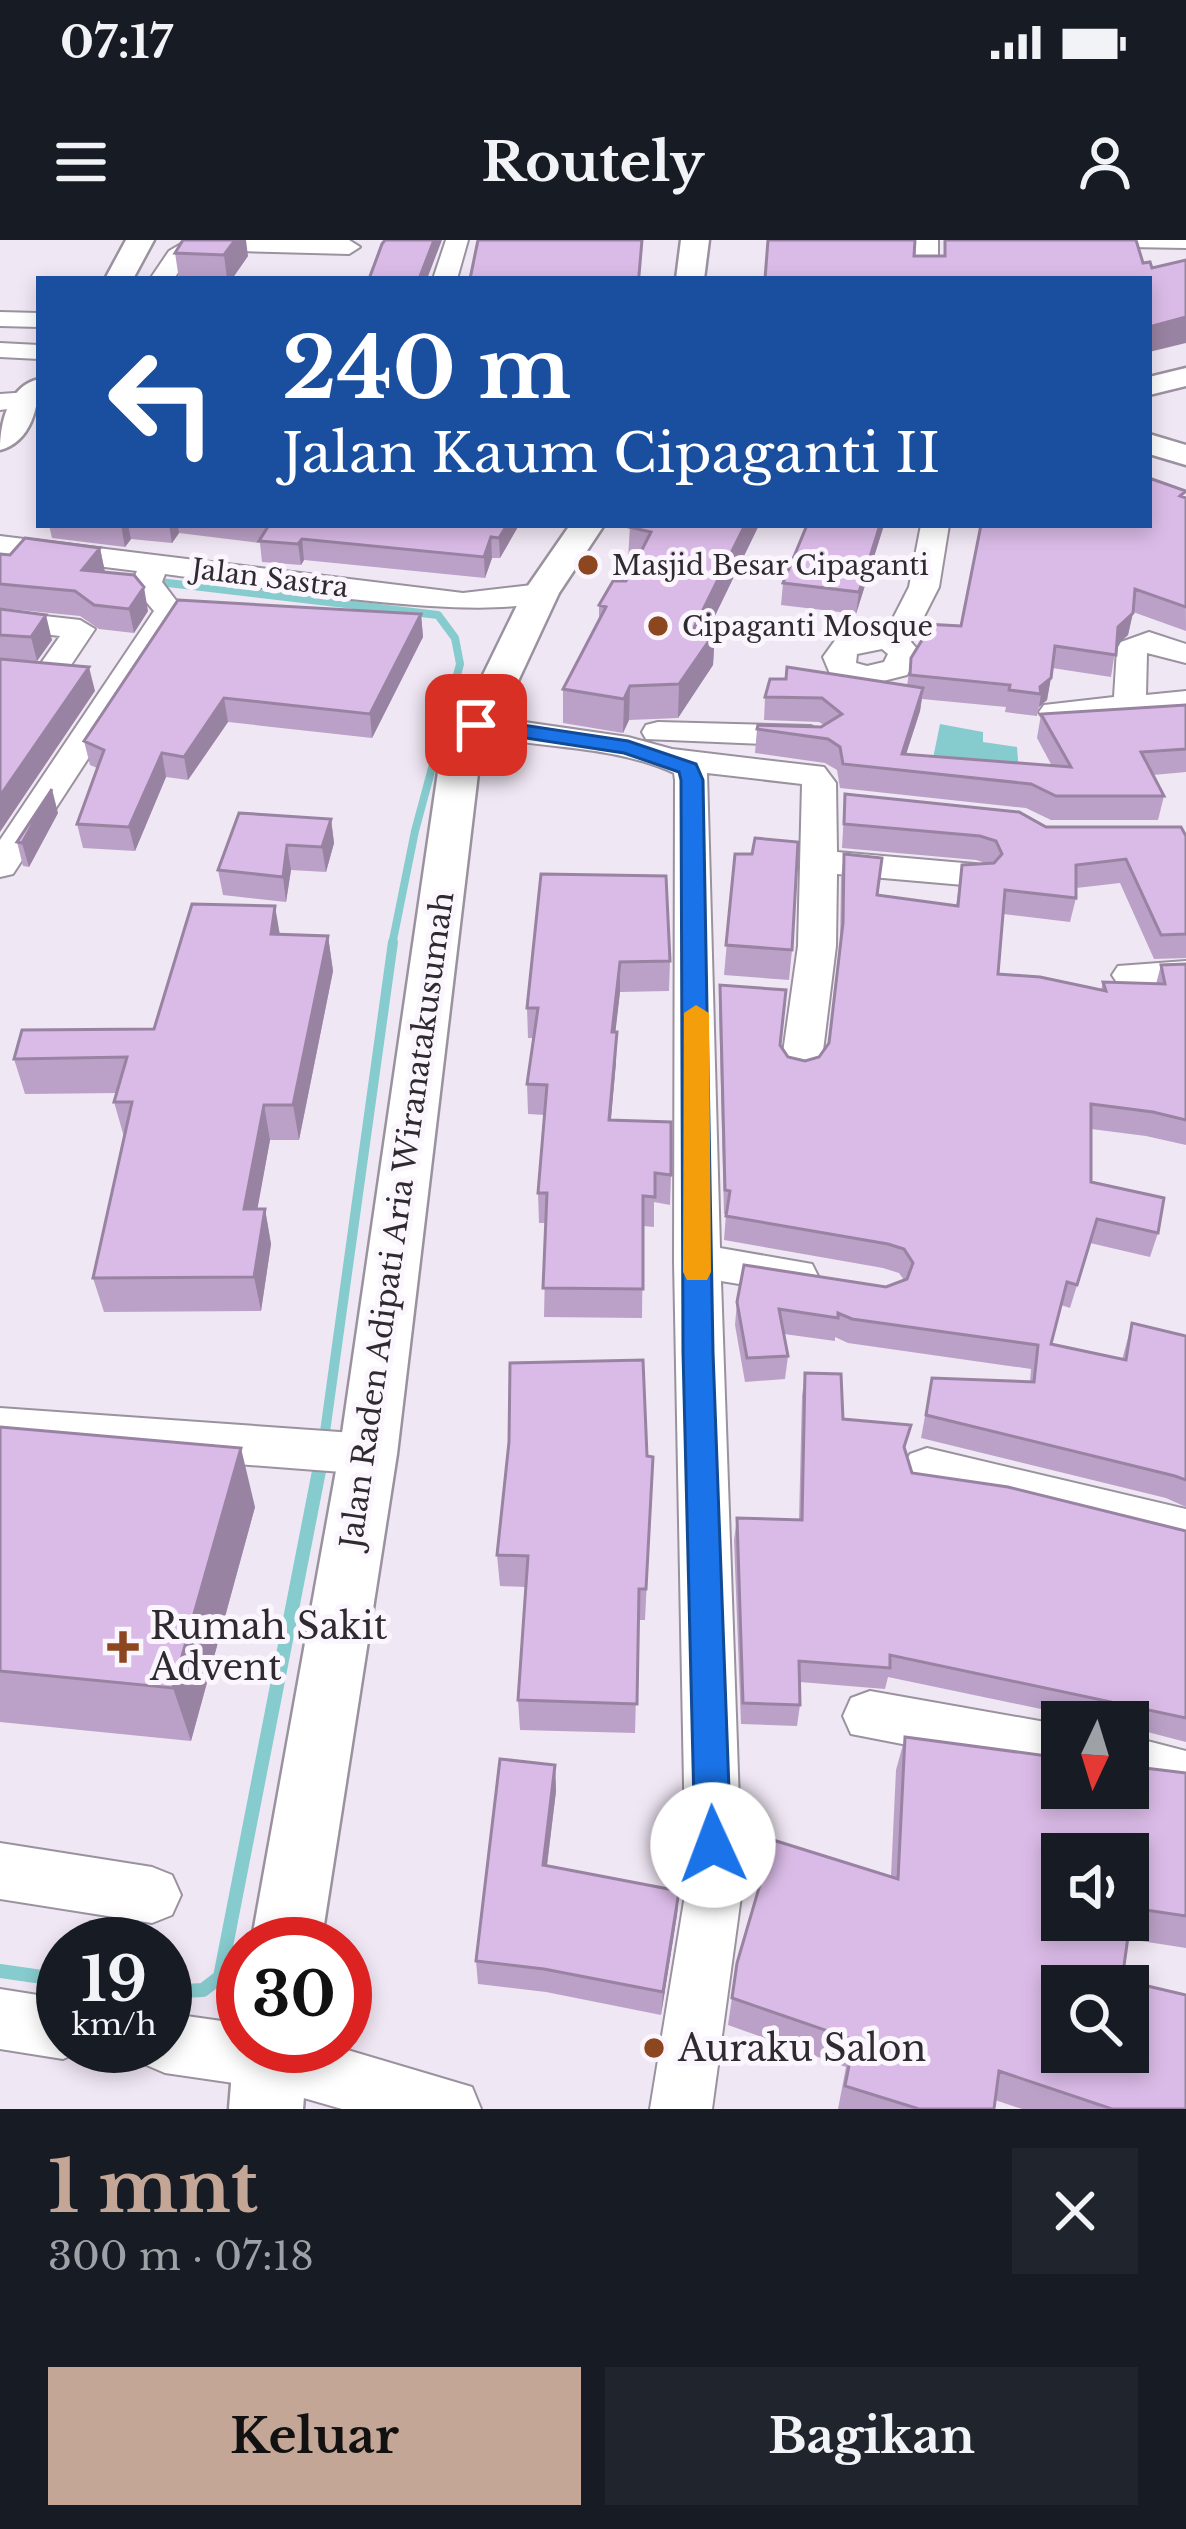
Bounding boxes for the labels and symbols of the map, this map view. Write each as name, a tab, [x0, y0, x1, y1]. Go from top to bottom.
place label: Masjid Besar Cipaganti	[612, 549, 929, 582]
street label: Jalan Sastra	[187, 552, 350, 604]
marker: Masjid Besar Cipaganti	[575, 552, 601, 578]
place label: Cipaganti Mosque	[682, 610, 933, 643]
marker: Cipaganti Mosque	[645, 613, 671, 639]
pin	[425, 674, 527, 776]
street label: Jalan Raden Adipati Aria Wiranatakusumah	[332, 889, 461, 1555]
place label: Rumah Sakit Advent	[149, 1604, 388, 1690]
marker: Rumah Sakit Advent	[107, 1631, 139, 1663]
north arrow	[1041, 1701, 1149, 1809]
position arrow	[650, 1782, 776, 1908]
speed limit sign: 30	[216, 1917, 372, 2073]
place label: Auraku Salon	[677, 2026, 926, 2071]
marker: Auraku Salon	[641, 2035, 667, 2061]

